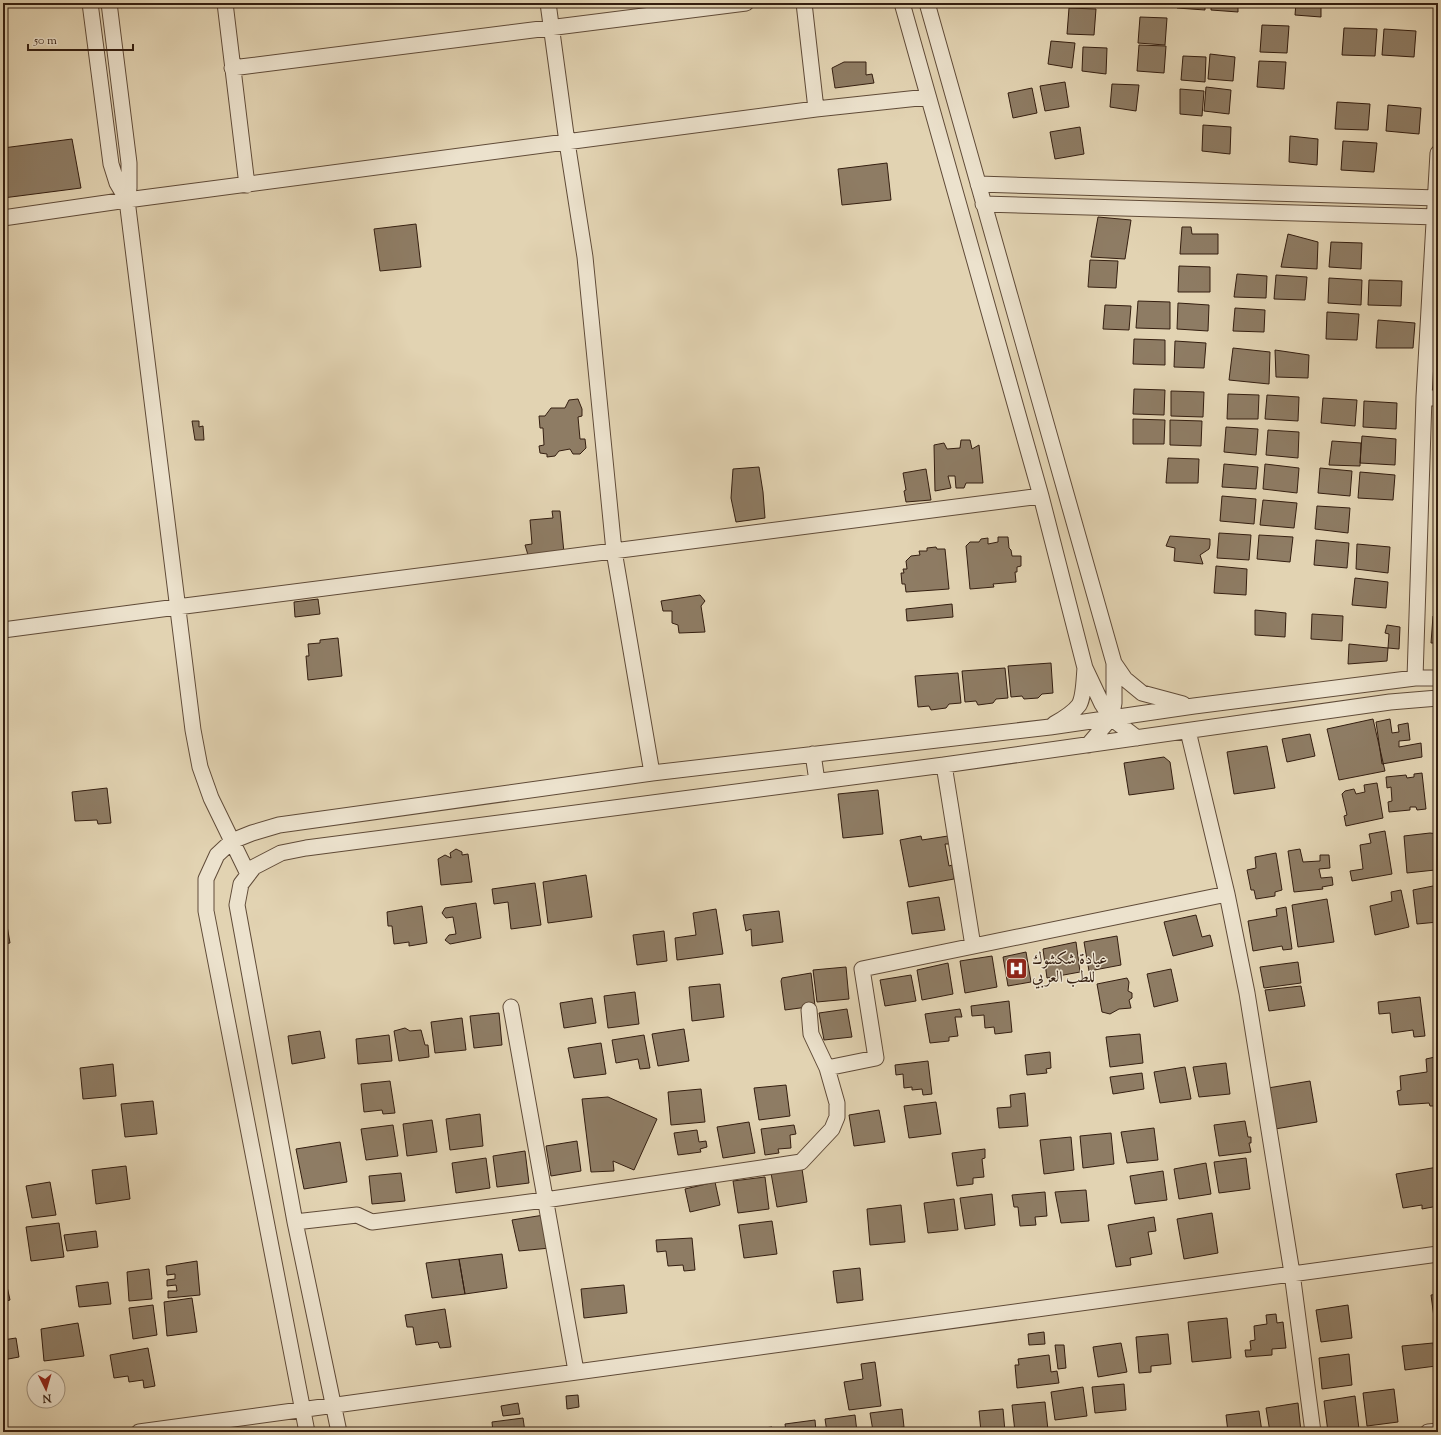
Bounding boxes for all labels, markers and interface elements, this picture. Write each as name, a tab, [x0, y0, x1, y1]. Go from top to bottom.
scale bar	[28, 26, 133, 52]
text: 50 m	[33, 32, 57, 50]
place label: عيادة شكشوك للطب العربي	[1032, 949, 1107, 990]
hospital icon: عيادة شكشوك للطب العربي	[1004, 956, 1030, 982]
north arrow	[26, 1369, 66, 1409]
text: N	[41, 1390, 53, 1406]

